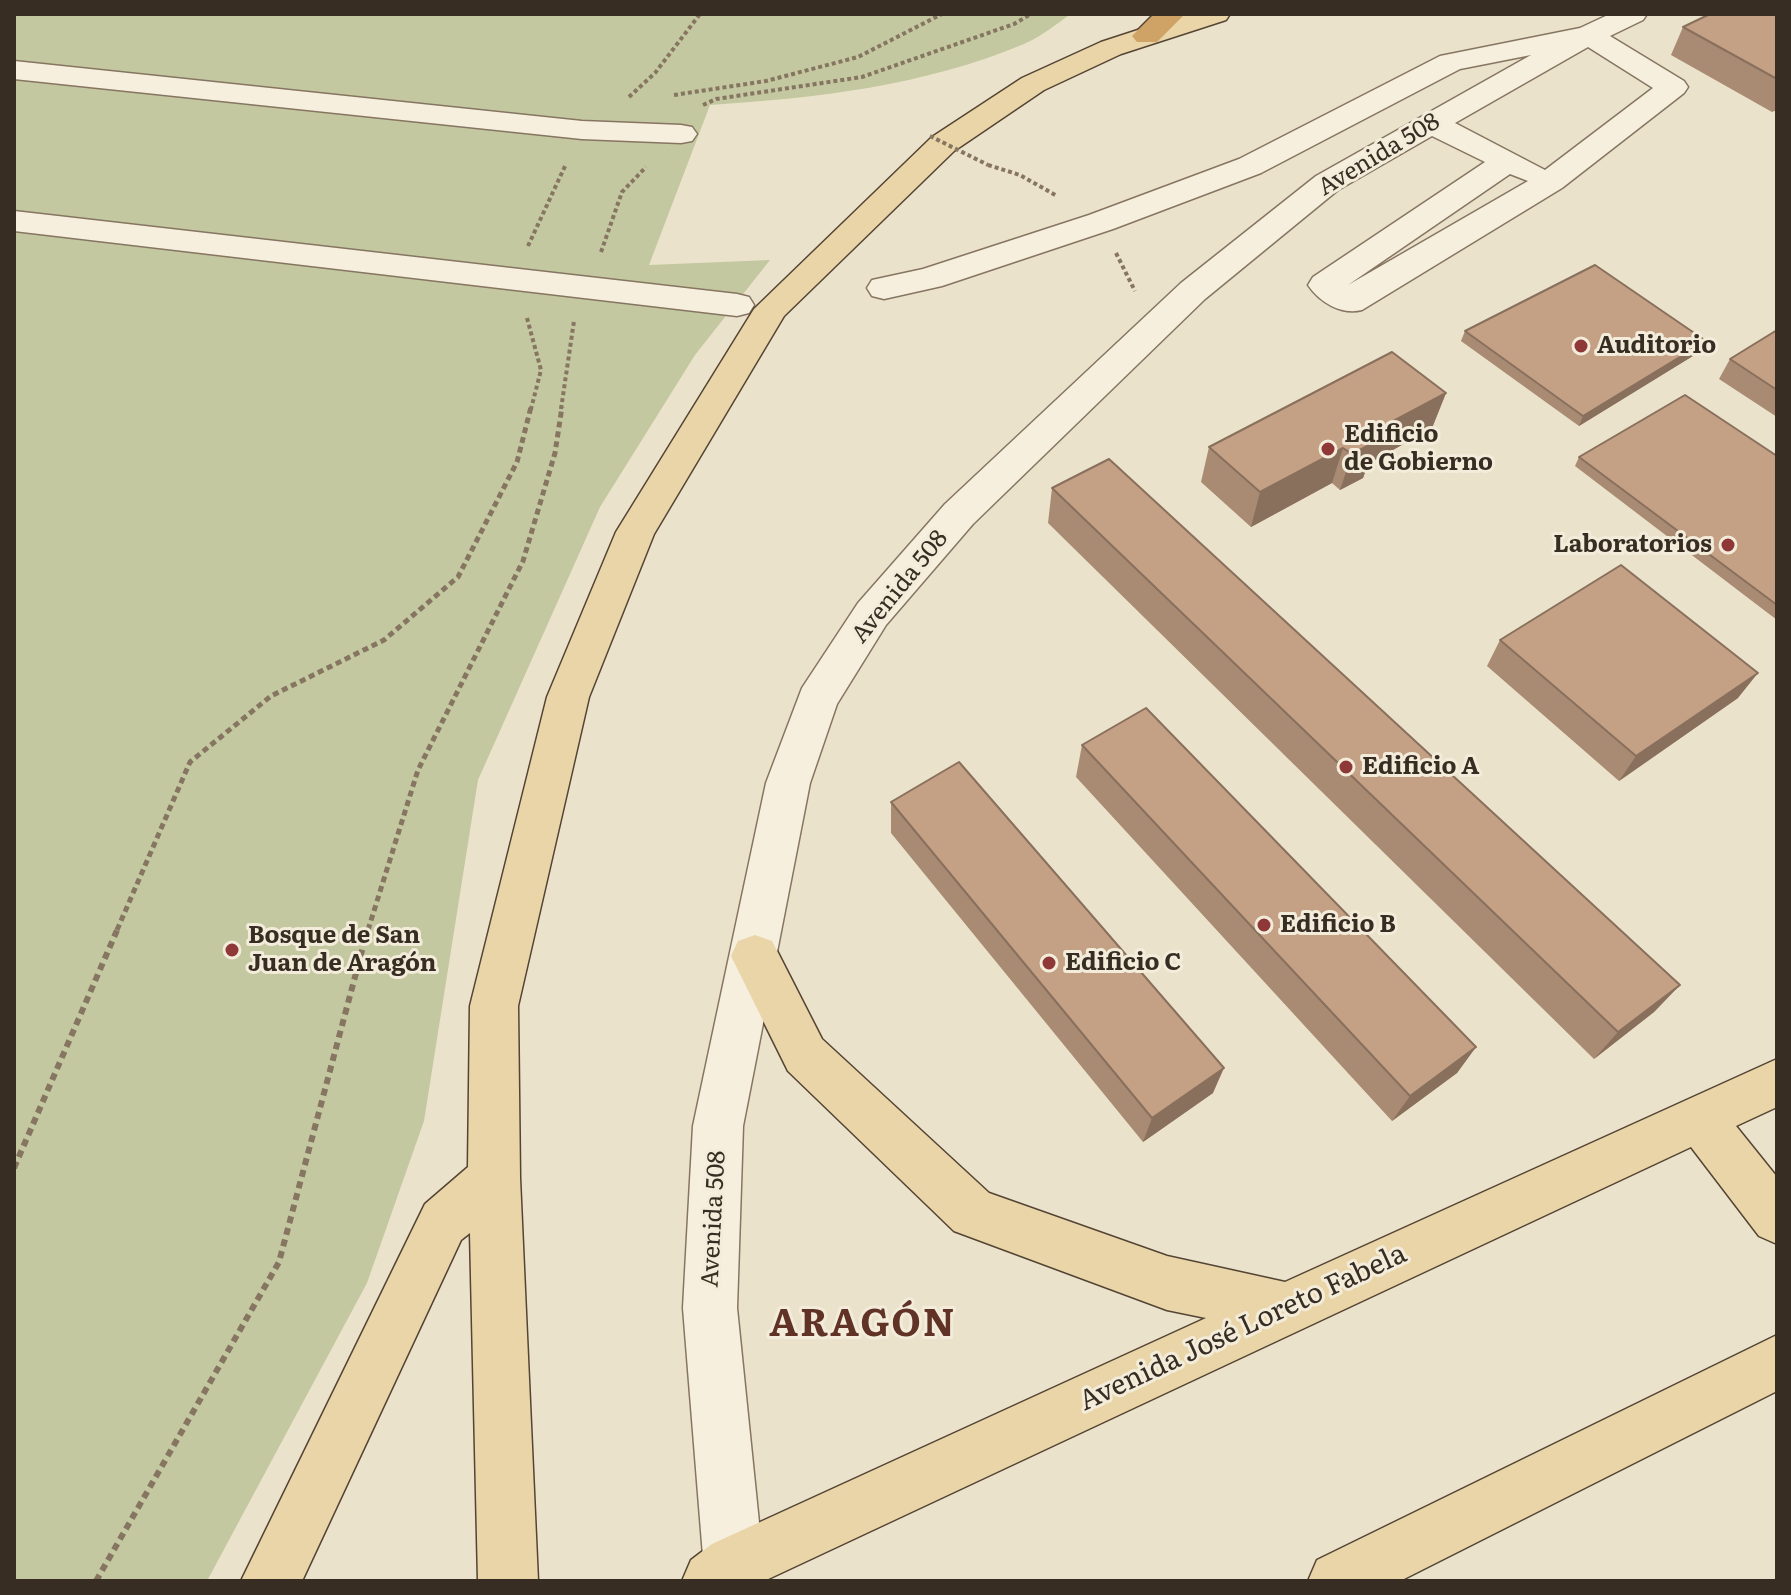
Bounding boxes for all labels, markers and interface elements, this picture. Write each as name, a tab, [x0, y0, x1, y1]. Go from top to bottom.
street label: Avenida 508	[1313, 107, 1445, 203]
place label: Auditorio	[1597, 332, 1716, 360]
marker: Auditorio	[1572, 337, 1590, 355]
place label: Edificio de Gobierno	[1344, 421, 1493, 477]
marker: Edificio de Gobierno	[1319, 440, 1337, 458]
street label: Avenida 508	[846, 525, 954, 649]
place label: Laboratorios	[1553, 531, 1712, 559]
marker: Laboratorios	[1719, 536, 1737, 554]
place label: Edificio A	[1362, 753, 1479, 781]
marker: Edificio A	[1337, 758, 1355, 776]
place label: Edificio B	[1280, 911, 1396, 939]
marker: Edificio B	[1255, 916, 1273, 934]
place label: Bosque de San Juan de Aragón	[248, 922, 437, 978]
marker: Bosque de San Juan de Aragón	[223, 941, 241, 959]
place label: Edificio C	[1065, 949, 1181, 977]
marker: Edificio C	[1040, 954, 1058, 972]
street label: Avenida 508	[696, 1150, 732, 1288]
street label: Avenida José Loreto Fabela	[1074, 1237, 1412, 1419]
district label: ARAGÓN	[769, 1302, 957, 1348]

